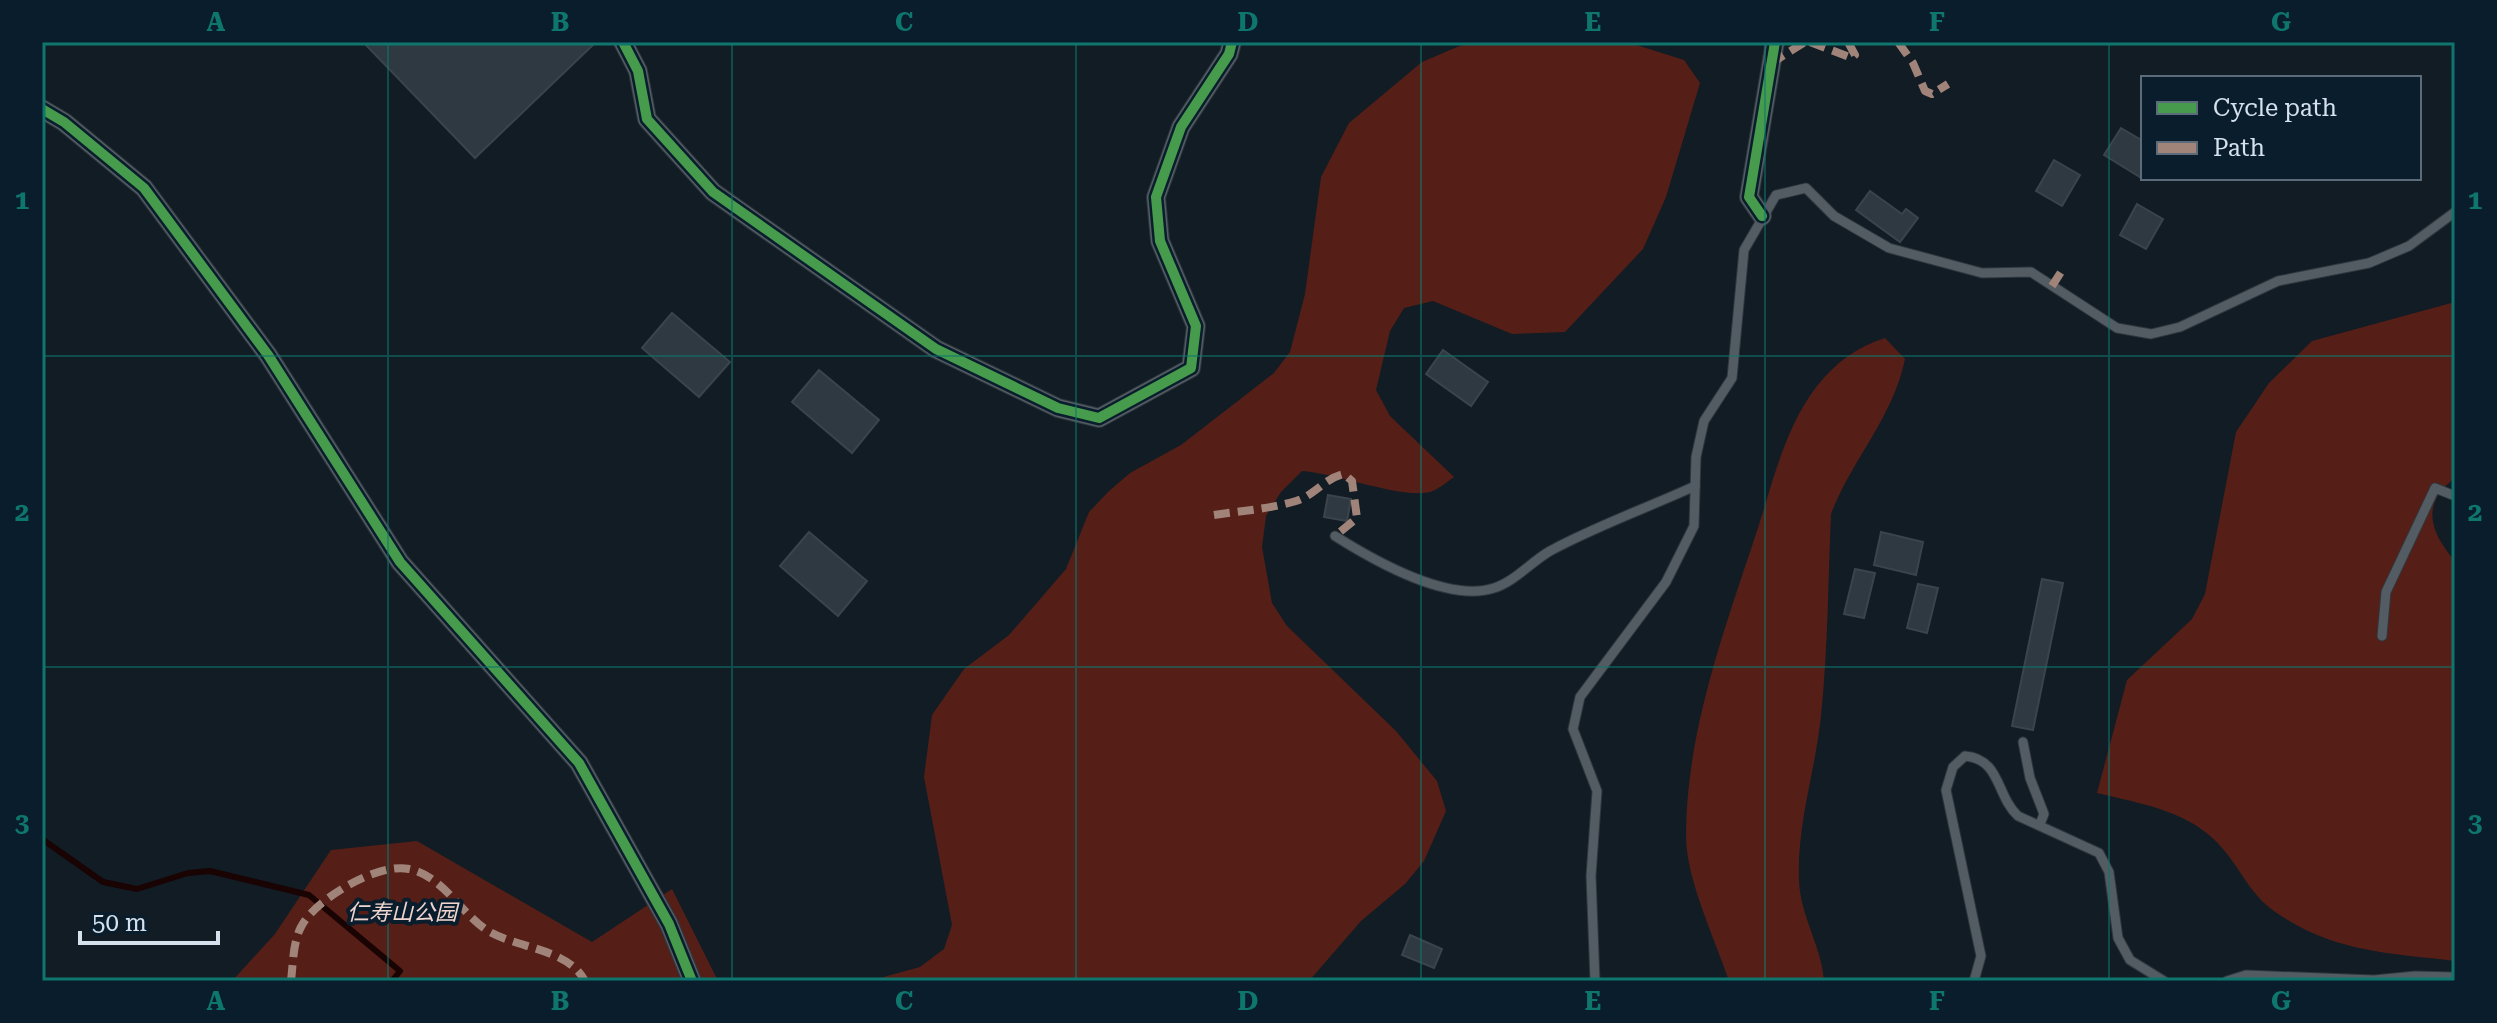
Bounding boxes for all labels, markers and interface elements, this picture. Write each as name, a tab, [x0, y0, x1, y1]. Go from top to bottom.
text: A	[207, 7, 226, 37]
text: B	[551, 7, 569, 37]
text: C	[895, 7, 913, 37]
text: D	[1238, 7, 1258, 37]
text: E	[1585, 7, 1601, 37]
text: F	[1929, 7, 1945, 37]
text: G	[2271, 7, 2291, 37]
legend	[2141, 76, 2421, 180]
text: Cycle path	[2213, 94, 2337, 122]
text: Path	[2213, 134, 2265, 162]
text: 1	[15, 185, 29, 215]
text: 1	[2468, 185, 2482, 215]
text: 2	[15, 497, 29, 527]
text: 2	[2468, 497, 2482, 527]
text: 3	[15, 808, 29, 838]
text: 3	[2468, 808, 2482, 838]
scale bar	[80, 895, 218, 945]
park label: 仁寿山公园	[347, 900, 460, 925]
text: 50 m	[92, 909, 147, 937]
text: A	[207, 986, 226, 1016]
text: B	[551, 986, 569, 1016]
text: C	[895, 986, 913, 1016]
text: D	[1238, 986, 1258, 1016]
text: E	[1585, 986, 1601, 1016]
text: F	[1929, 986, 1945, 1016]
text: G	[2271, 986, 2291, 1016]

